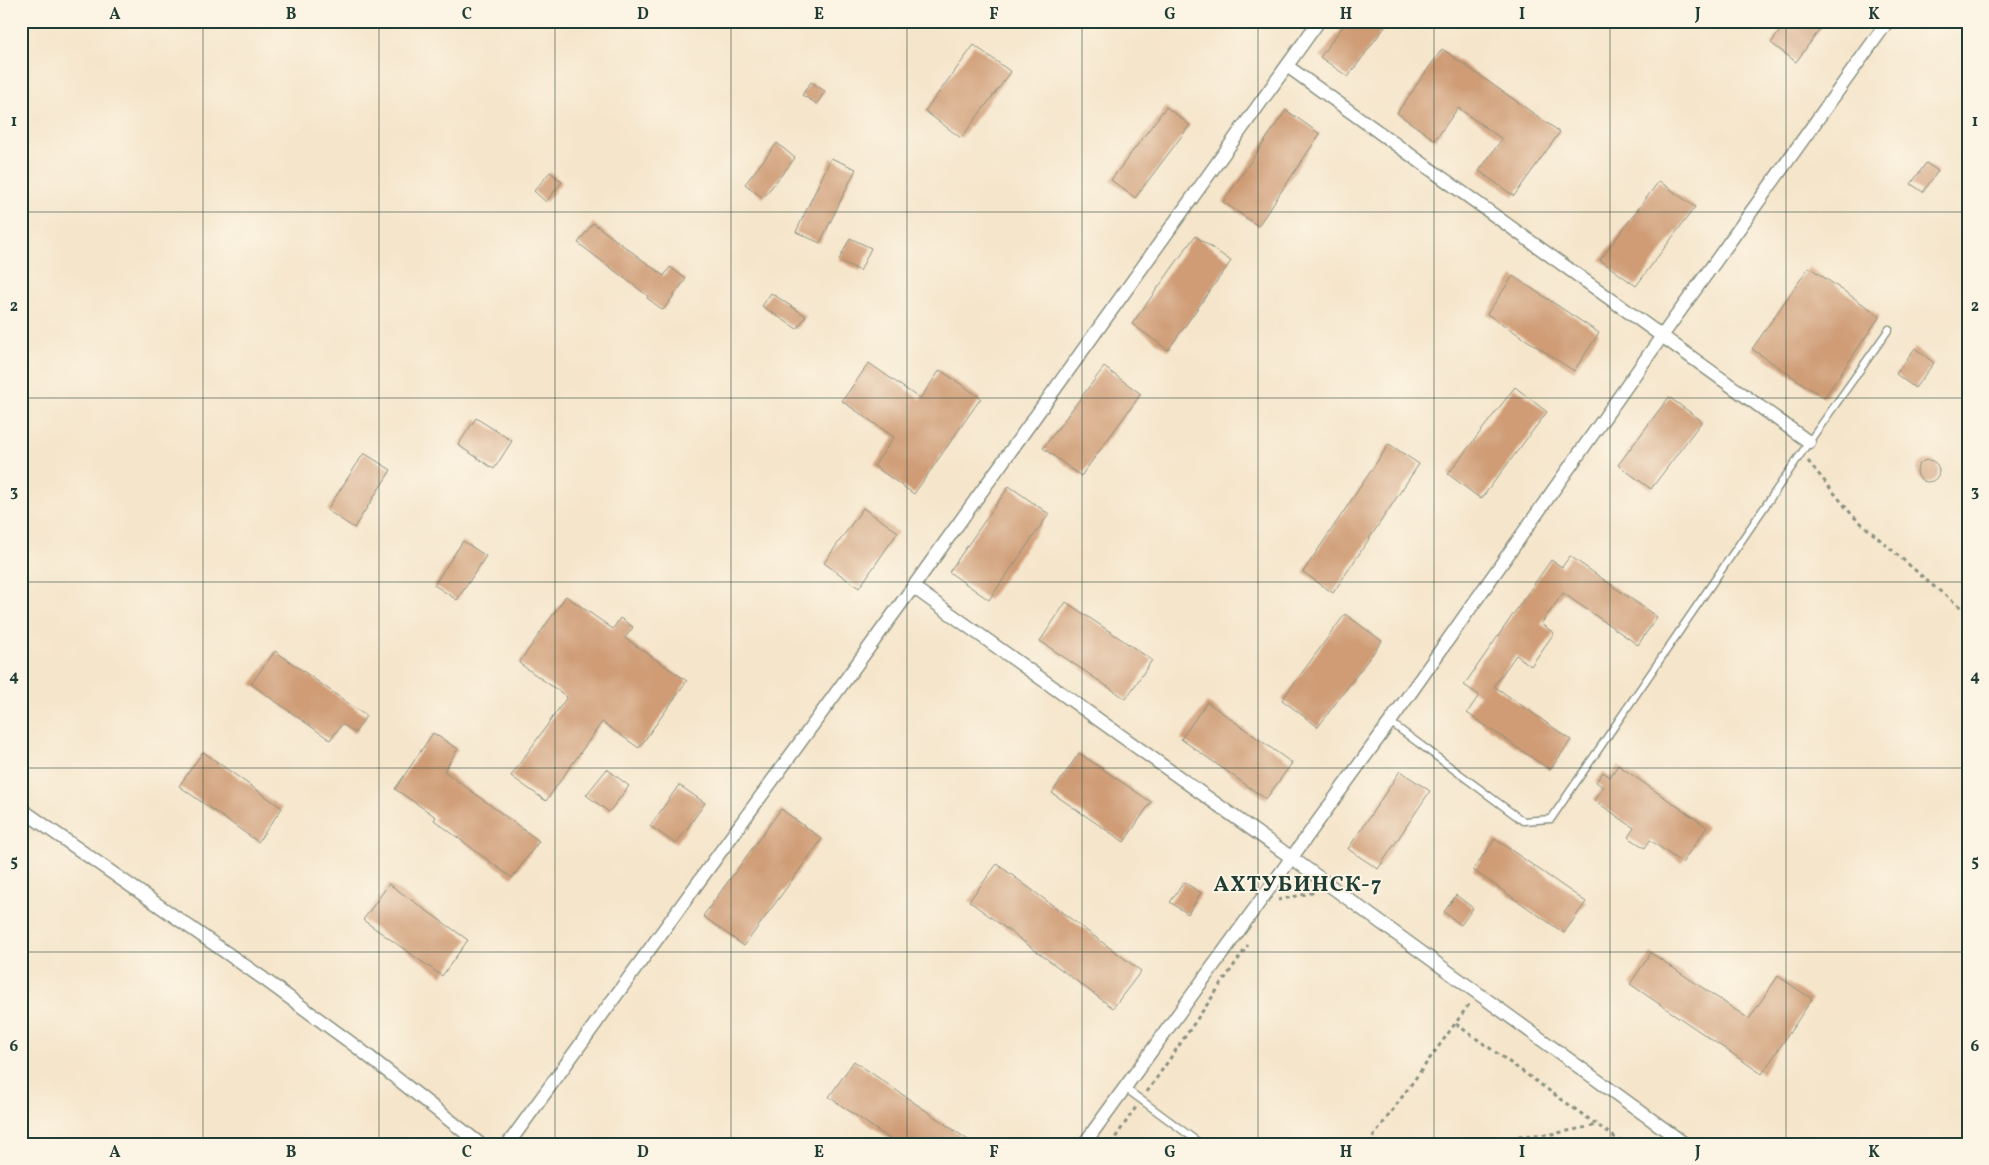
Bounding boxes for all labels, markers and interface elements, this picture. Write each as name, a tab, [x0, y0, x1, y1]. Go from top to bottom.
text: A	[109, 4, 121, 26]
text: B	[286, 4, 297, 26]
text: C	[462, 4, 472, 26]
text: D	[637, 4, 649, 26]
text: E	[814, 4, 824, 26]
text: F	[989, 4, 999, 26]
text: G	[1164, 4, 1176, 26]
text: H	[1340, 4, 1352, 26]
text: I	[1519, 4, 1525, 26]
text: J	[1694, 4, 1701, 26]
text: K	[1868, 4, 1880, 26]
text: 1	[11, 111, 17, 133]
text: 1	[1972, 111, 1978, 133]
text: 2	[10, 296, 18, 318]
text: 2	[1971, 296, 1979, 318]
text: 3	[10, 481, 18, 503]
text: 3	[1971, 481, 1979, 503]
text: 4	[9, 666, 19, 688]
text: 4	[1970, 666, 1980, 688]
text: 5	[10, 851, 18, 873]
text: 5	[1971, 851, 1979, 873]
district label: АХТУБИНСК-7	[1214, 870, 1382, 901]
text: 6	[10, 1036, 19, 1058]
text: 6	[1971, 1036, 1980, 1058]
text: A	[109, 1142, 121, 1164]
text: B	[286, 1142, 297, 1164]
text: C	[462, 1142, 472, 1164]
text: D	[637, 1142, 649, 1164]
text: E	[814, 1142, 824, 1164]
text: F	[989, 1142, 999, 1164]
text: G	[1164, 1142, 1176, 1164]
text: H	[1340, 1142, 1352, 1164]
text: I	[1519, 1142, 1525, 1164]
text: J	[1694, 1142, 1701, 1164]
text: K	[1868, 1142, 1880, 1164]

